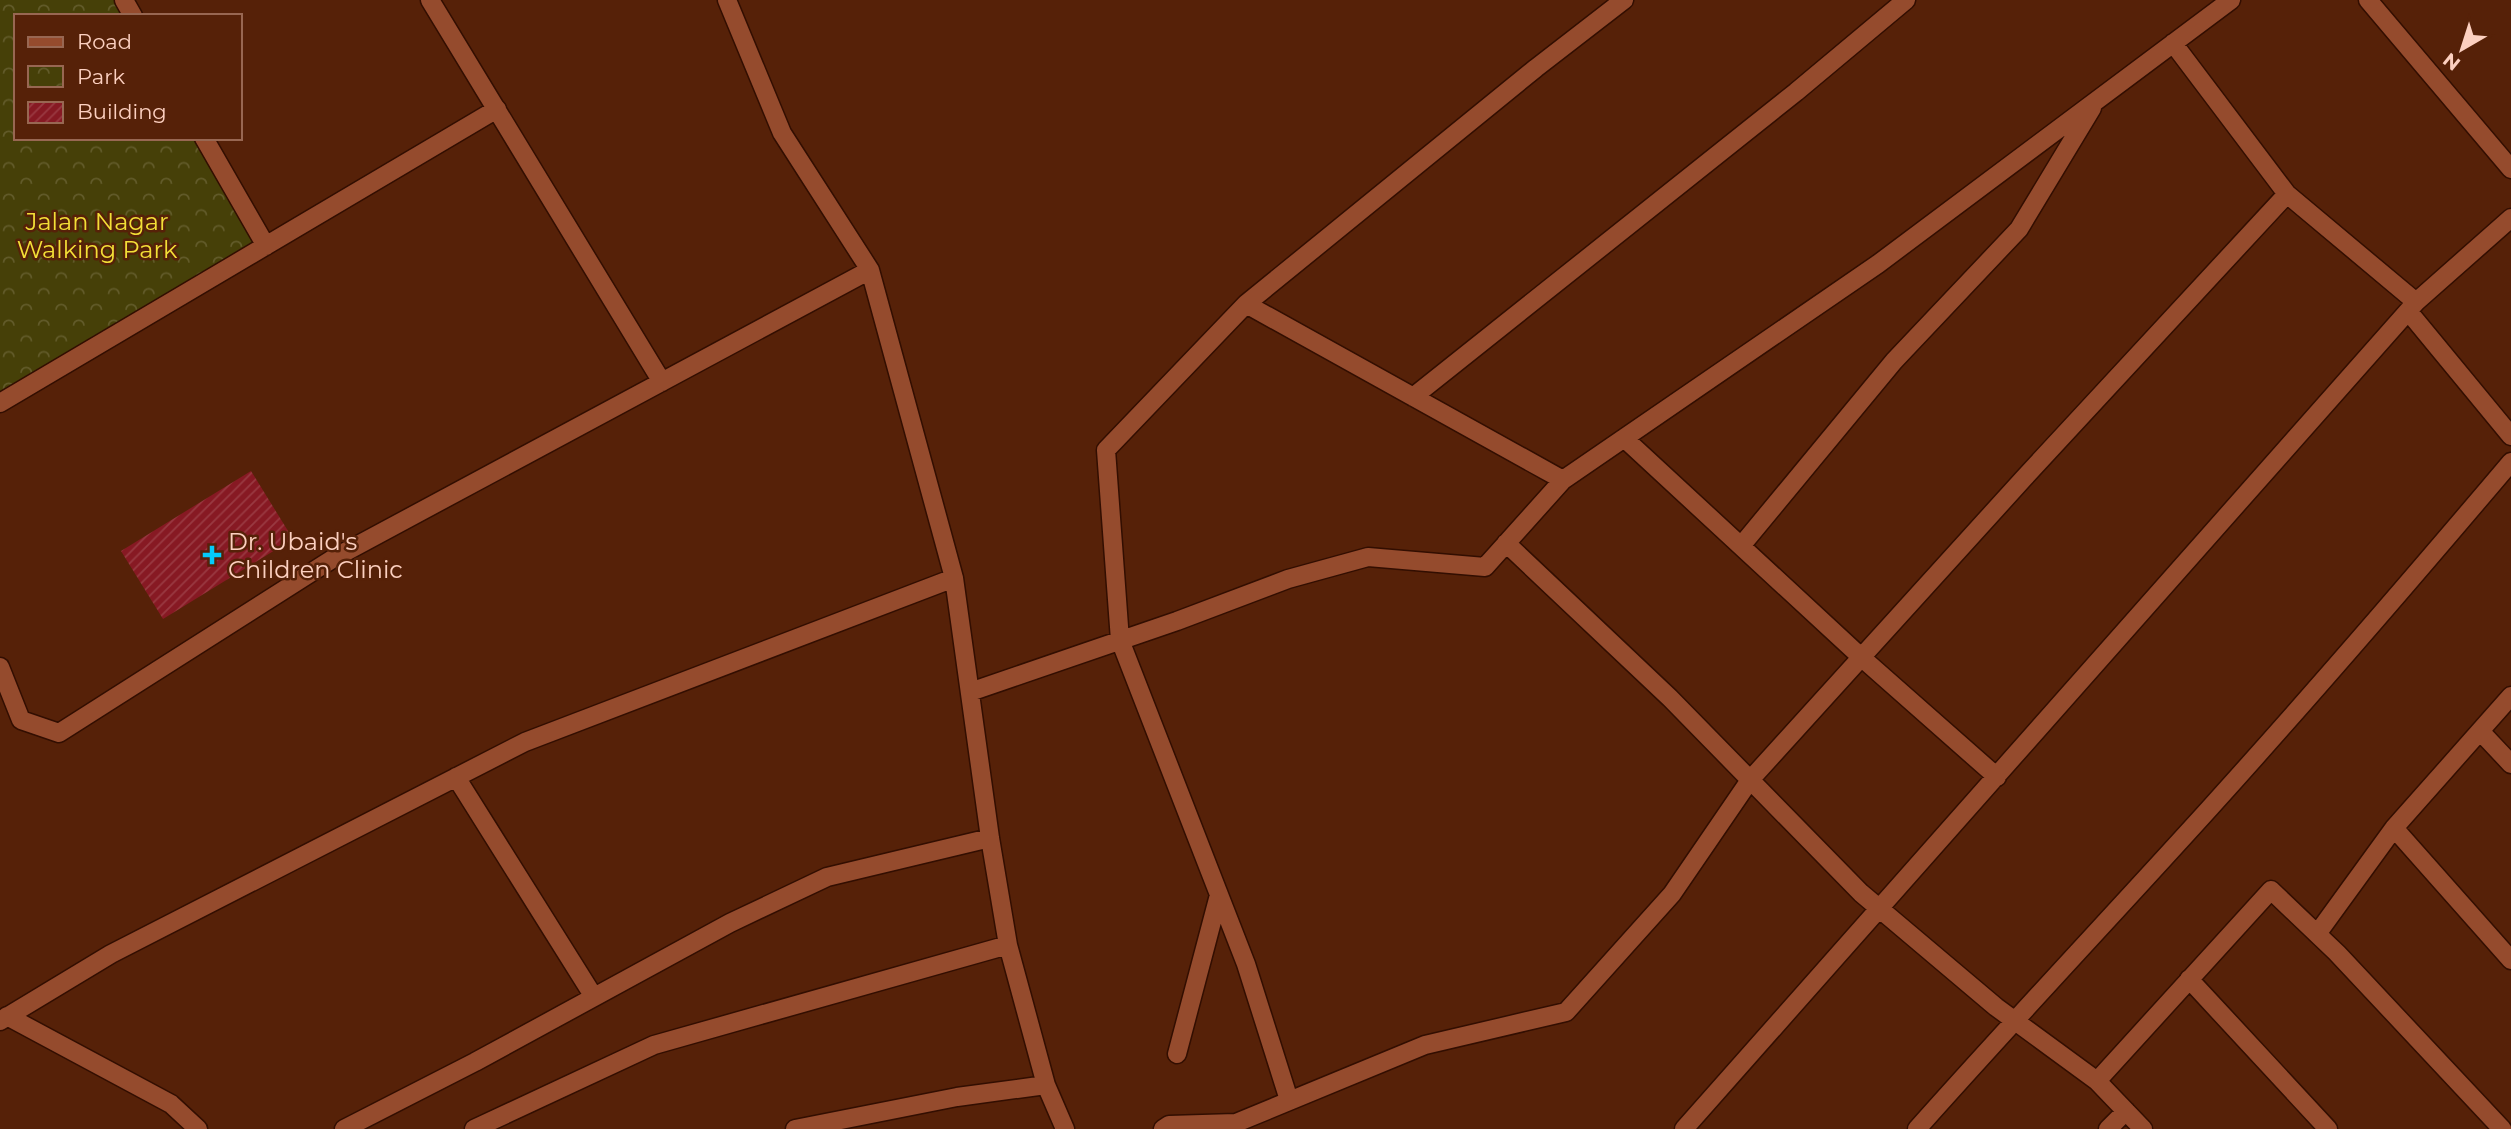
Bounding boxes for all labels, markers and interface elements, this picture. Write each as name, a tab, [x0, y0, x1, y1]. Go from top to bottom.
legend	[14, 14, 242, 140]
north arrow	[2427, 14, 2497, 84]
text: Road	[77, 29, 132, 54]
text: N	[2438, 48, 2465, 76]
text: Park	[77, 64, 125, 89]
text: Building	[77, 99, 167, 124]
park label: Jalan Nagar Walking Park	[17, 207, 178, 264]
place label: Dr. Ubaid's Children Clinic	[228, 527, 403, 584]
marker: Dr. Ubaid's Children Clinic	[202, 545, 222, 565]

